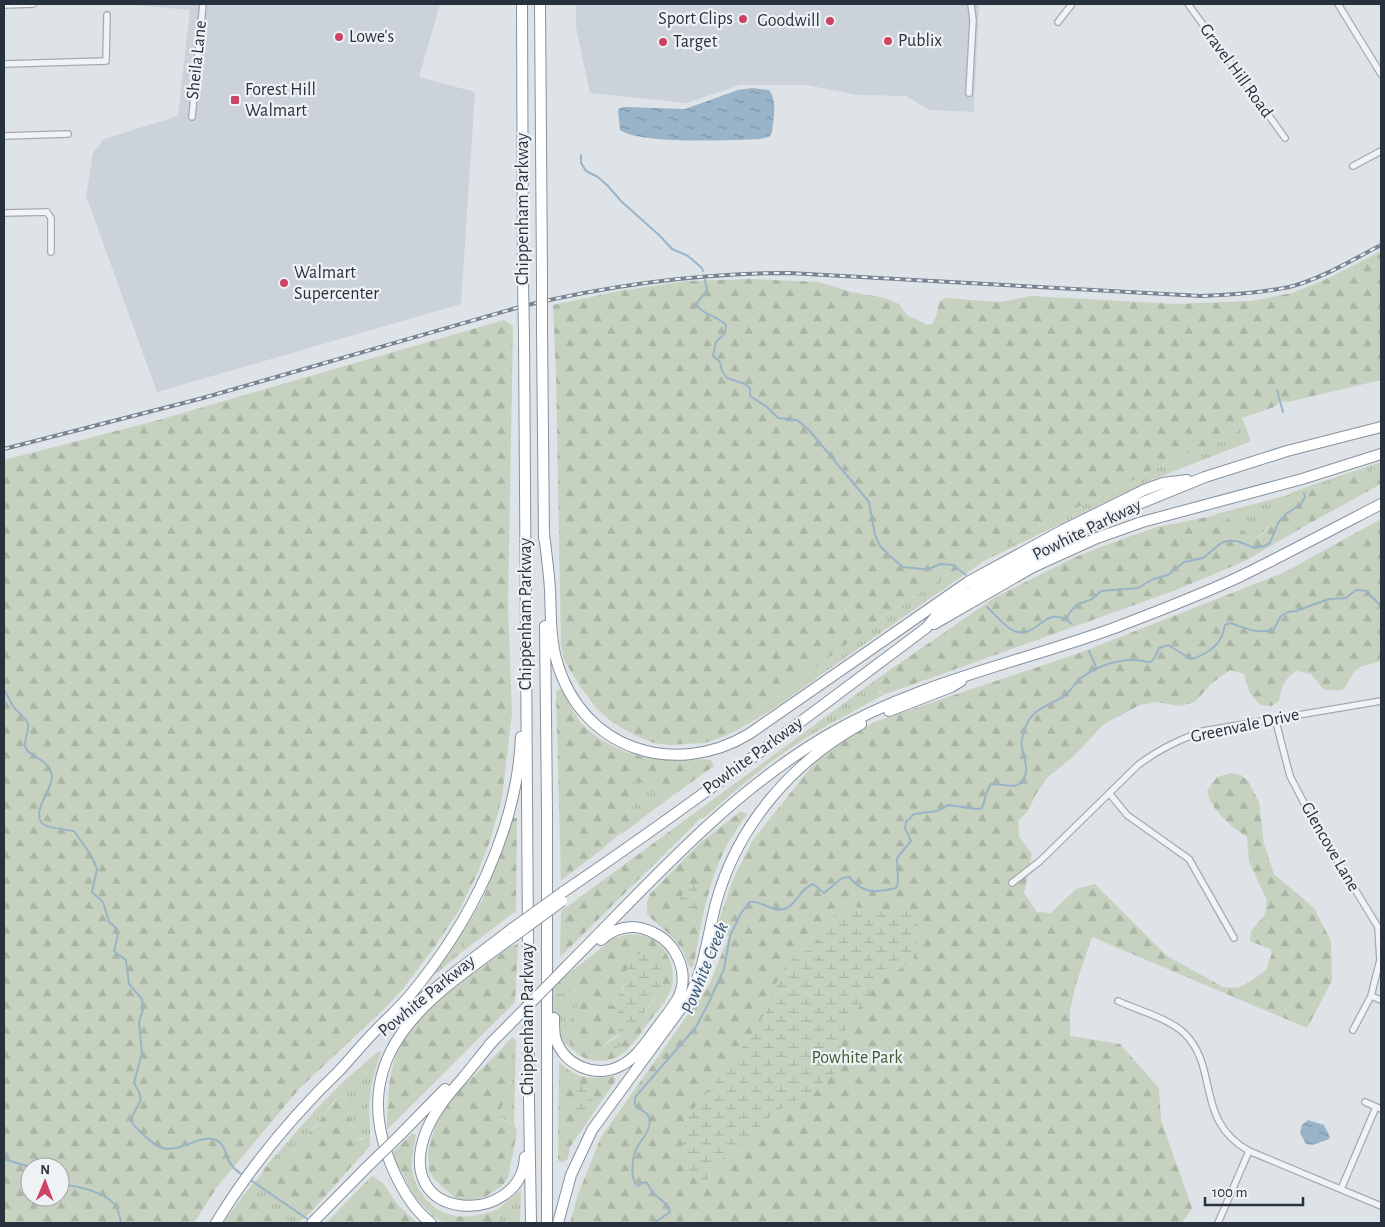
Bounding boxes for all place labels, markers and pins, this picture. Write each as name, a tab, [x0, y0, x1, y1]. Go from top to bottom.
place label: Sport Clips	[658, 10, 733, 28]
place label: Goodwill	[757, 12, 820, 30]
marker: Sport Clips	[737, 13, 749, 25]
marker: Goodwill	[824, 15, 836, 27]
place label: Lowe's	[349, 28, 394, 46]
marker: Lowe's	[333, 31, 345, 43]
place label: Publix	[898, 32, 942, 50]
place label: Target	[673, 33, 718, 51]
marker: Publix	[882, 35, 894, 47]
marker: Target	[657, 36, 669, 48]
place label: Forest Hill Walmart	[245, 81, 316, 120]
marker: Forest Hill Walmart	[229, 94, 241, 106]
place label: Walmart Supercenter	[294, 264, 379, 303]
marker: Walmart Supercenter	[278, 277, 290, 289]

